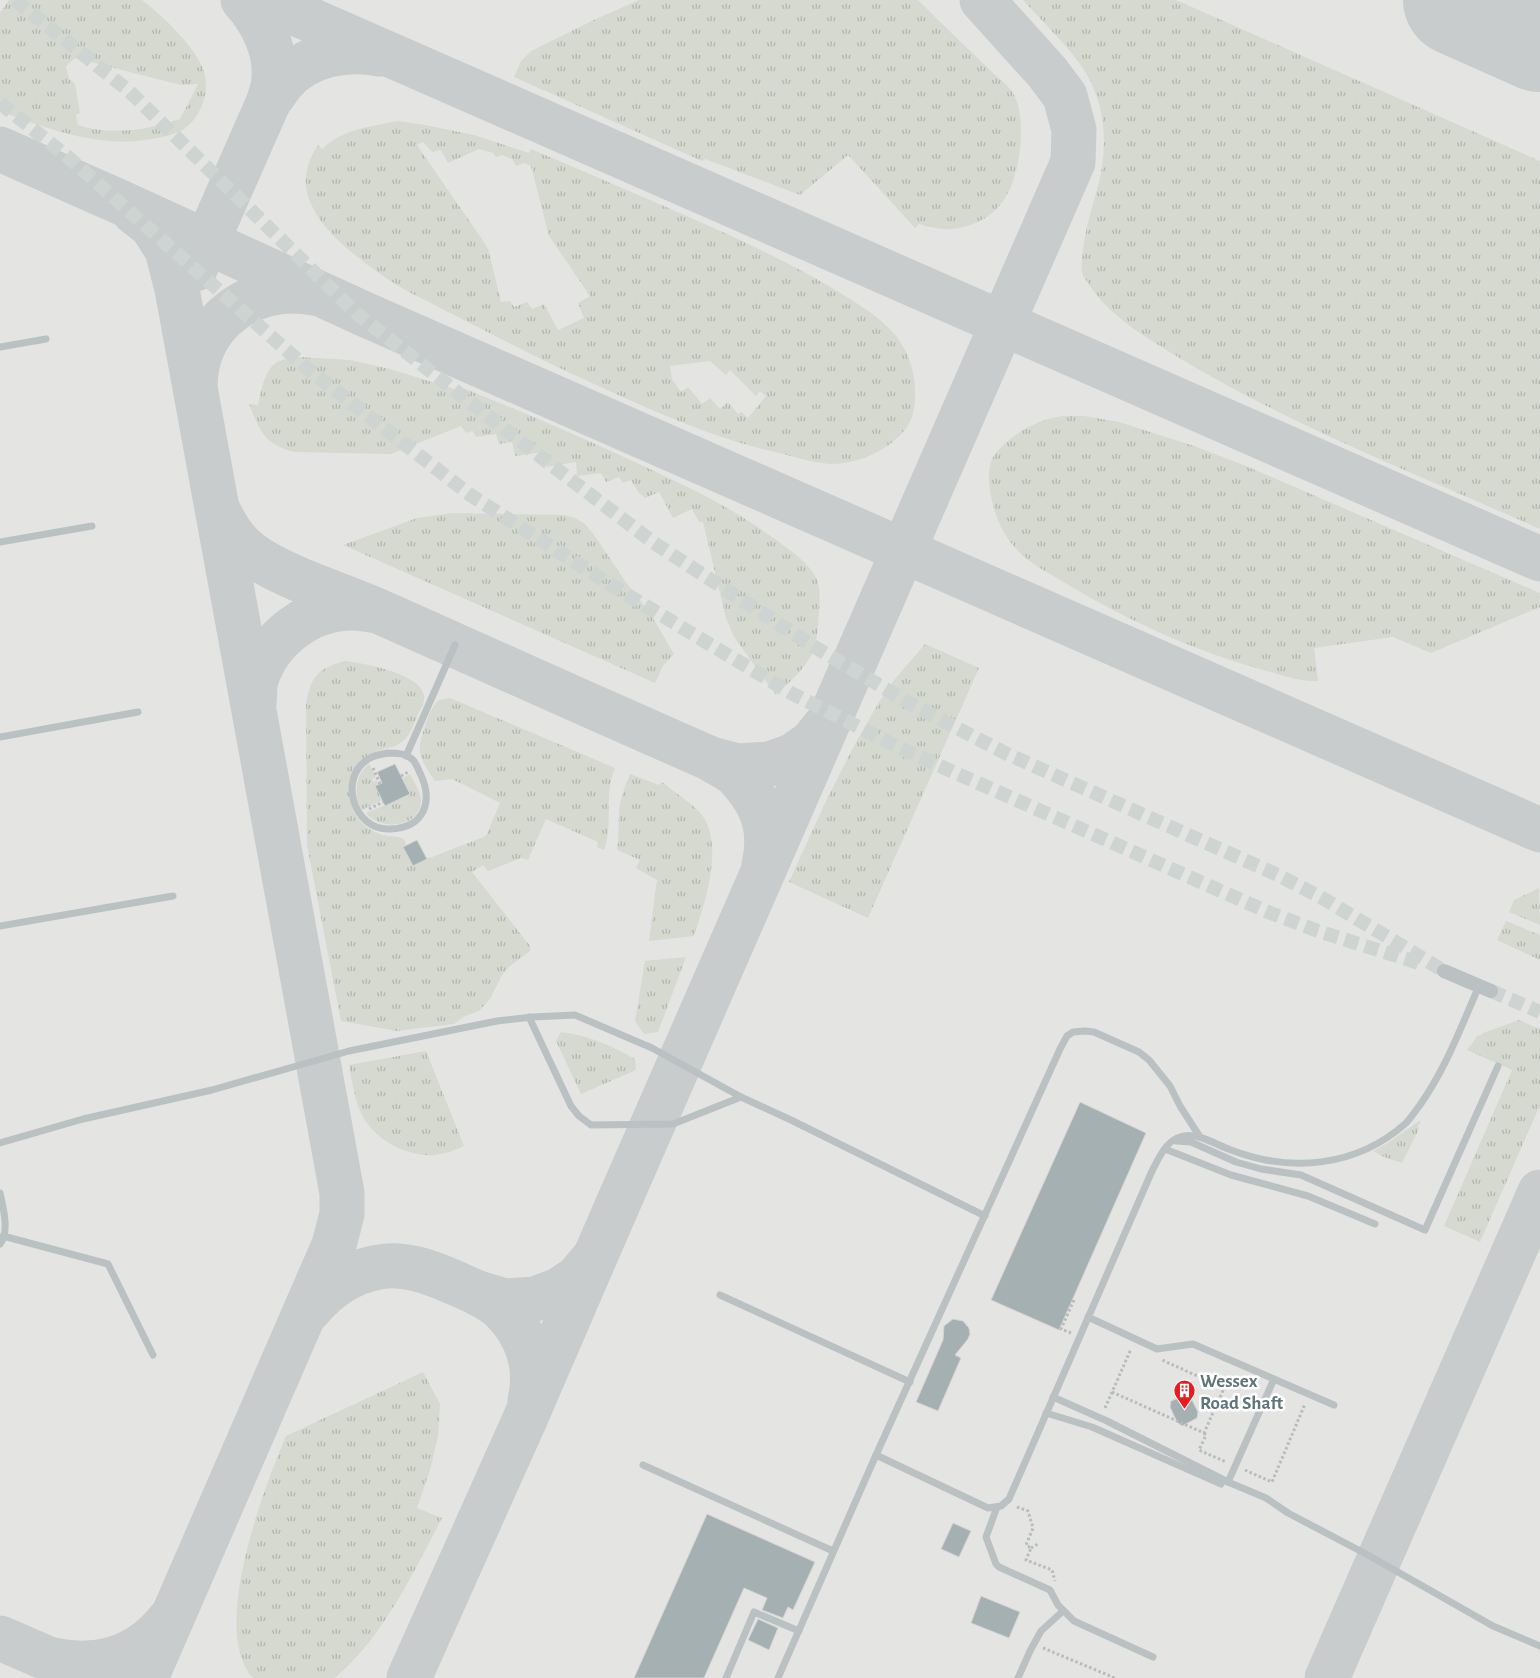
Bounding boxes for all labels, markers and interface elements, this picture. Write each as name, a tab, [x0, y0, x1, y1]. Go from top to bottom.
place label: Wessex Road Shaft	[1200, 1372, 1284, 1413]
building icon: Wessex Road Shaft	[1172, 1379, 1196, 1410]

